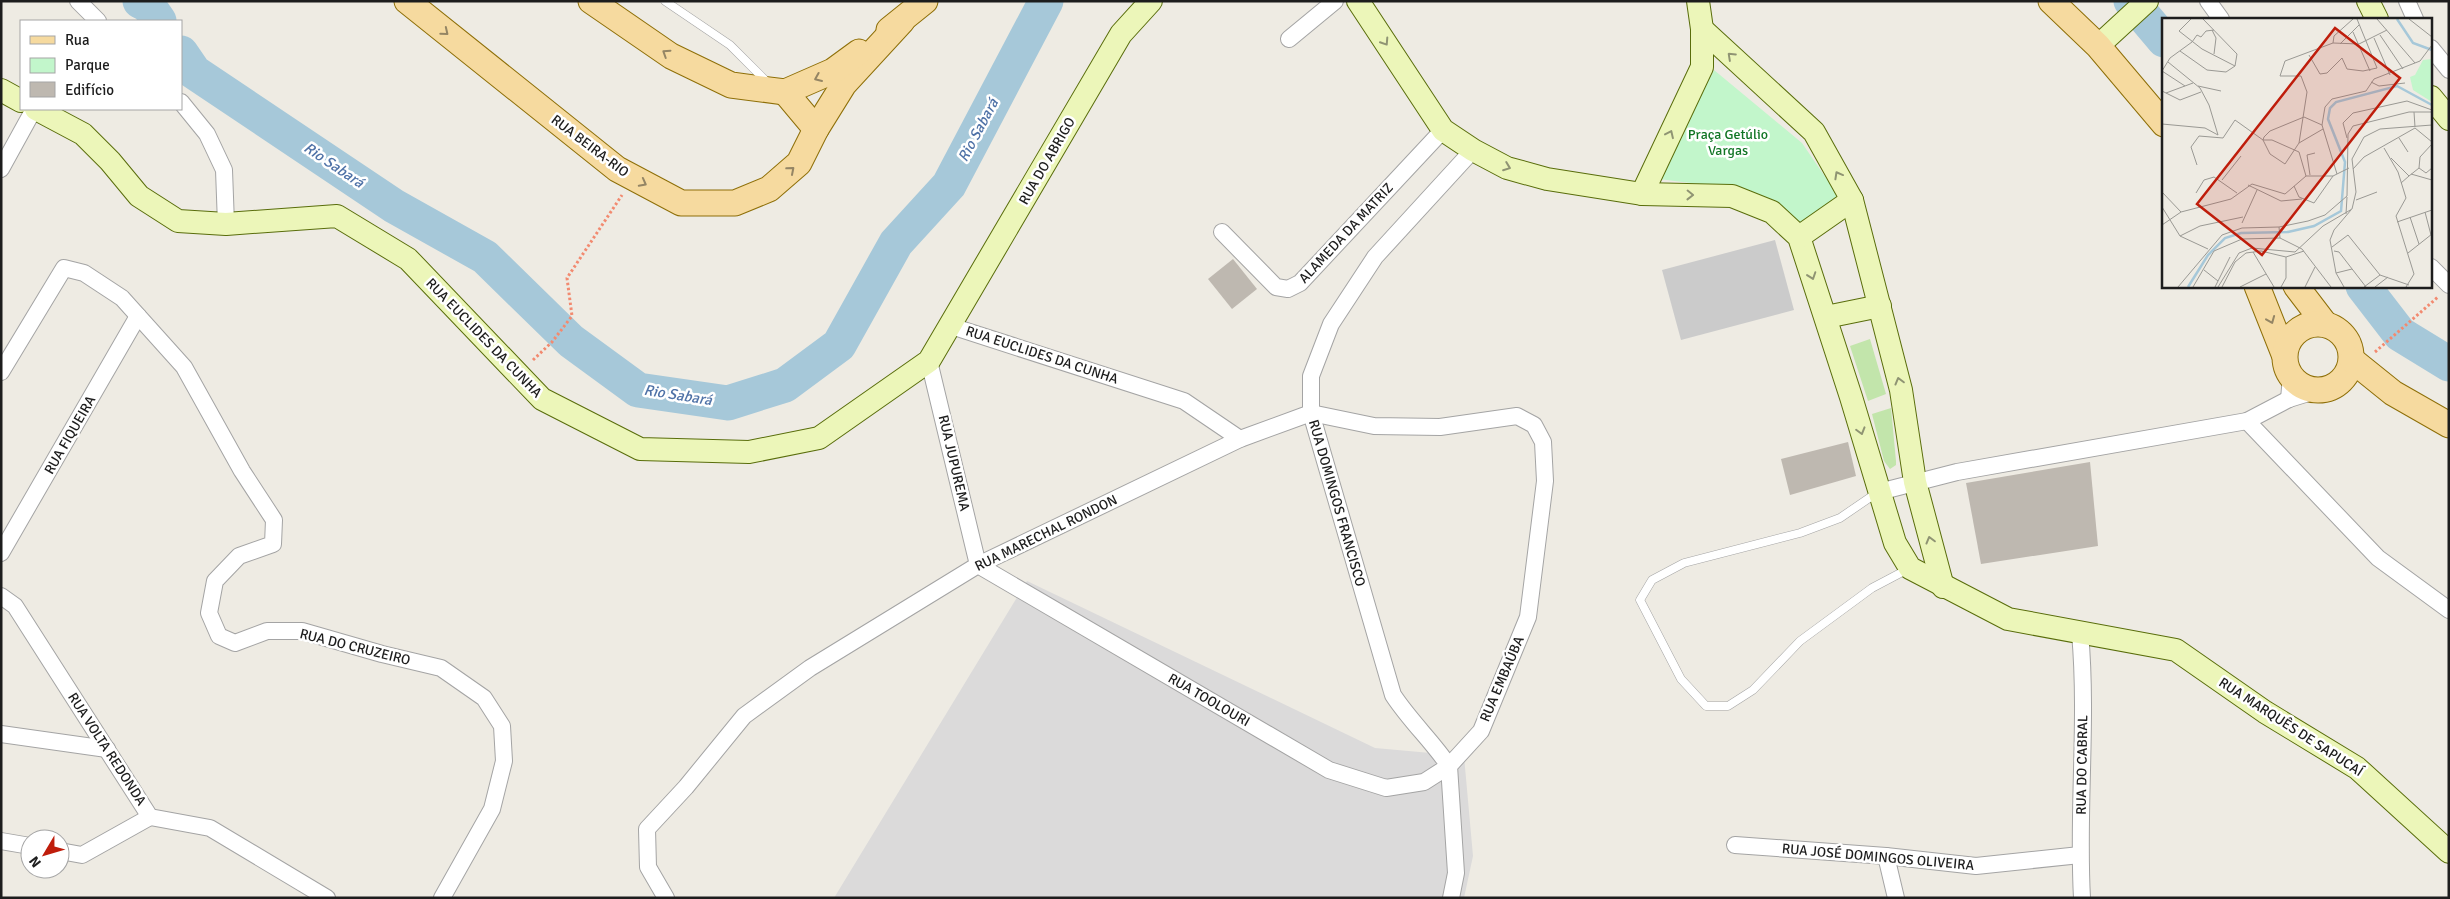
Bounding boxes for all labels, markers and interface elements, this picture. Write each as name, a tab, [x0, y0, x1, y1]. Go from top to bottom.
inset map	[2162, 18, 2432, 288]
legend	[20, 20, 182, 110]
one-way arrow	[439, 26, 448, 34]
text: Rua	[65, 31, 90, 49]
one-way arrow	[1378, 37, 1388, 46]
one-way arrow	[663, 49, 672, 59]
one-way arrow	[1727, 53, 1736, 62]
text: Parque	[65, 56, 110, 74]
one-way arrow	[814, 71, 823, 82]
text: Edifício	[65, 81, 114, 99]
water label: Rio Sabará	[954, 94, 1003, 165]
street label: RUA BEIRA-RIO	[548, 111, 632, 181]
street label: RUA DO ABRIGO	[1015, 114, 1079, 208]
park label: Praça Getúlio Vargas	[1688, 126, 1768, 159]
one-way arrow	[1664, 130, 1674, 139]
water label: Rio Sabará	[301, 138, 369, 192]
one-way arrow	[1502, 161, 1511, 171]
one-way arrow	[785, 166, 794, 175]
one-way arrow	[1834, 172, 1844, 181]
one-way arrow	[638, 177, 647, 187]
street label: ALAMEDA DA MATRIZ	[1295, 179, 1397, 287]
one-way arrow	[1687, 190, 1695, 200]
one-way arrow	[1806, 271, 1816, 280]
street label: RUA EUCLIDES DA CUNHA	[422, 275, 546, 402]
one-way arrow	[2265, 315, 2275, 324]
street label: RUA EUCLIDES DA CUNHA	[963, 322, 1121, 388]
one-way arrow	[1894, 376, 1905, 385]
water label: Rio Sabará	[643, 381, 715, 409]
street label: RUA FIQUEIRA	[41, 392, 100, 477]
street label: RUA JUPUREMA	[935, 413, 973, 513]
street label: RUA DOMINGOS FRANCISCO	[1305, 418, 1369, 588]
one-way arrow	[1855, 427, 1866, 435]
street label: RUA MARECHAL RONDON	[972, 491, 1120, 575]
one-way arrow	[1926, 536, 1936, 544]
street label: RUA DO CRUZEIRO	[298, 625, 412, 669]
street label: RUA EMBAÚBA	[1476, 633, 1528, 724]
street label: RUA TOOLOURI	[1165, 670, 1253, 730]
street label: RUA MARQUÊS DE SAPUCAÍ	[2215, 674, 2367, 781]
street label: RUA VOLTA REDONDA	[64, 689, 150, 809]
street label: RUA DO CABRAL	[2073, 715, 2091, 815]
north arrow	[20, 829, 70, 879]
street label: RUA JOSÉ DOMINGOS OLIVEIRA	[1781, 840, 1975, 874]
text: N	[25, 853, 45, 871]

